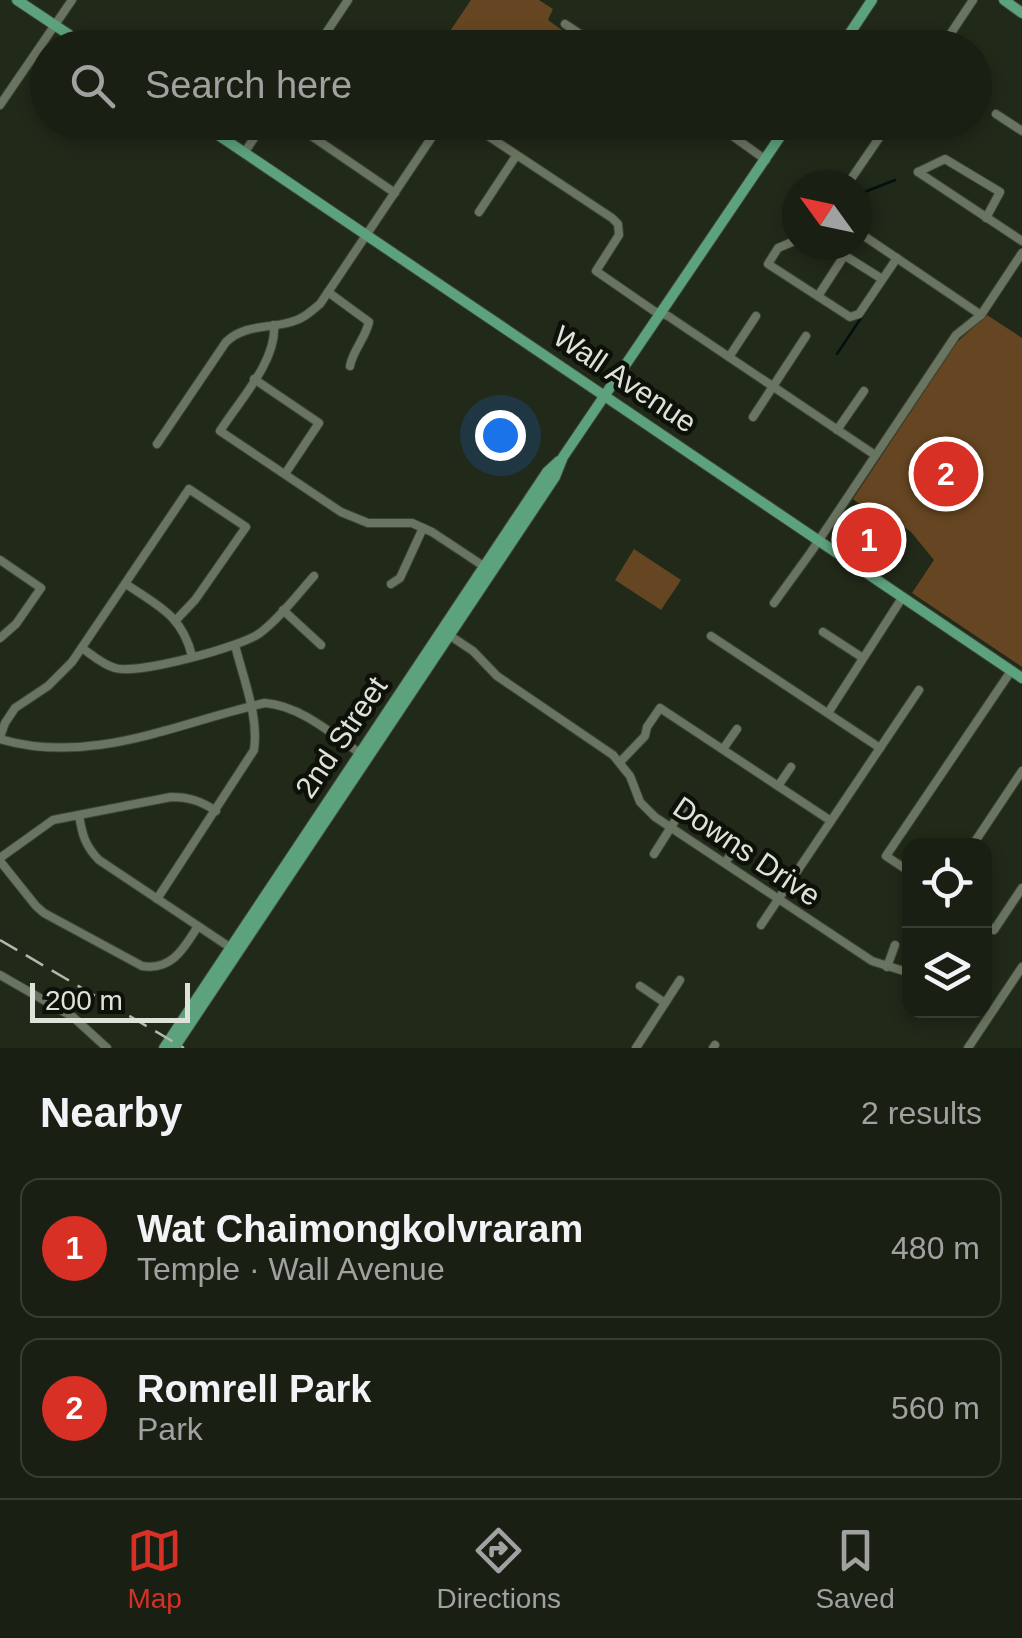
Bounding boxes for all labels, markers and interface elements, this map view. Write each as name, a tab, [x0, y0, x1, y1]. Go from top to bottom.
search box	[30, 30, 992, 140]
icon: search	[65, 58, 120, 113]
text: Search here	[145, 64, 352, 106]
north arrow	[782, 170, 872, 260]
street label: Wall Avenue	[547, 319, 703, 439]
your location	[475, 410, 526, 461]
pin: 2	[914, 436, 978, 512]
pin: 1	[836, 502, 902, 578]
street label: 2nd Street	[289, 670, 394, 804]
street label: Downs Drive	[667, 790, 827, 912]
map controls	[902, 838, 992, 1018]
button: locate	[902, 838, 992, 928]
button: layers	[902, 928, 992, 1018]
scale bar	[30, 978, 190, 1023]
text: 200 m	[45, 985, 123, 1016]
text: Nearby	[40, 1089, 182, 1136]
text: 2 results	[861, 1095, 982, 1131]
text: Wat Chaimongkolvraram	[137, 1208, 583, 1250]
text: 1	[66, 1230, 83, 1266]
text: 480 m	[891, 1230, 980, 1266]
text: Temple · Wall Avenue	[137, 1251, 445, 1287]
text: Romrell Park	[137, 1368, 371, 1410]
text: 2	[66, 1390, 83, 1426]
text: 560 m	[891, 1390, 980, 1426]
text: Park	[137, 1411, 203, 1447]
tab: Map	[127, 1523, 182, 1615]
tab: Directions	[437, 1523, 561, 1615]
tab: Saved	[815, 1523, 895, 1615]

